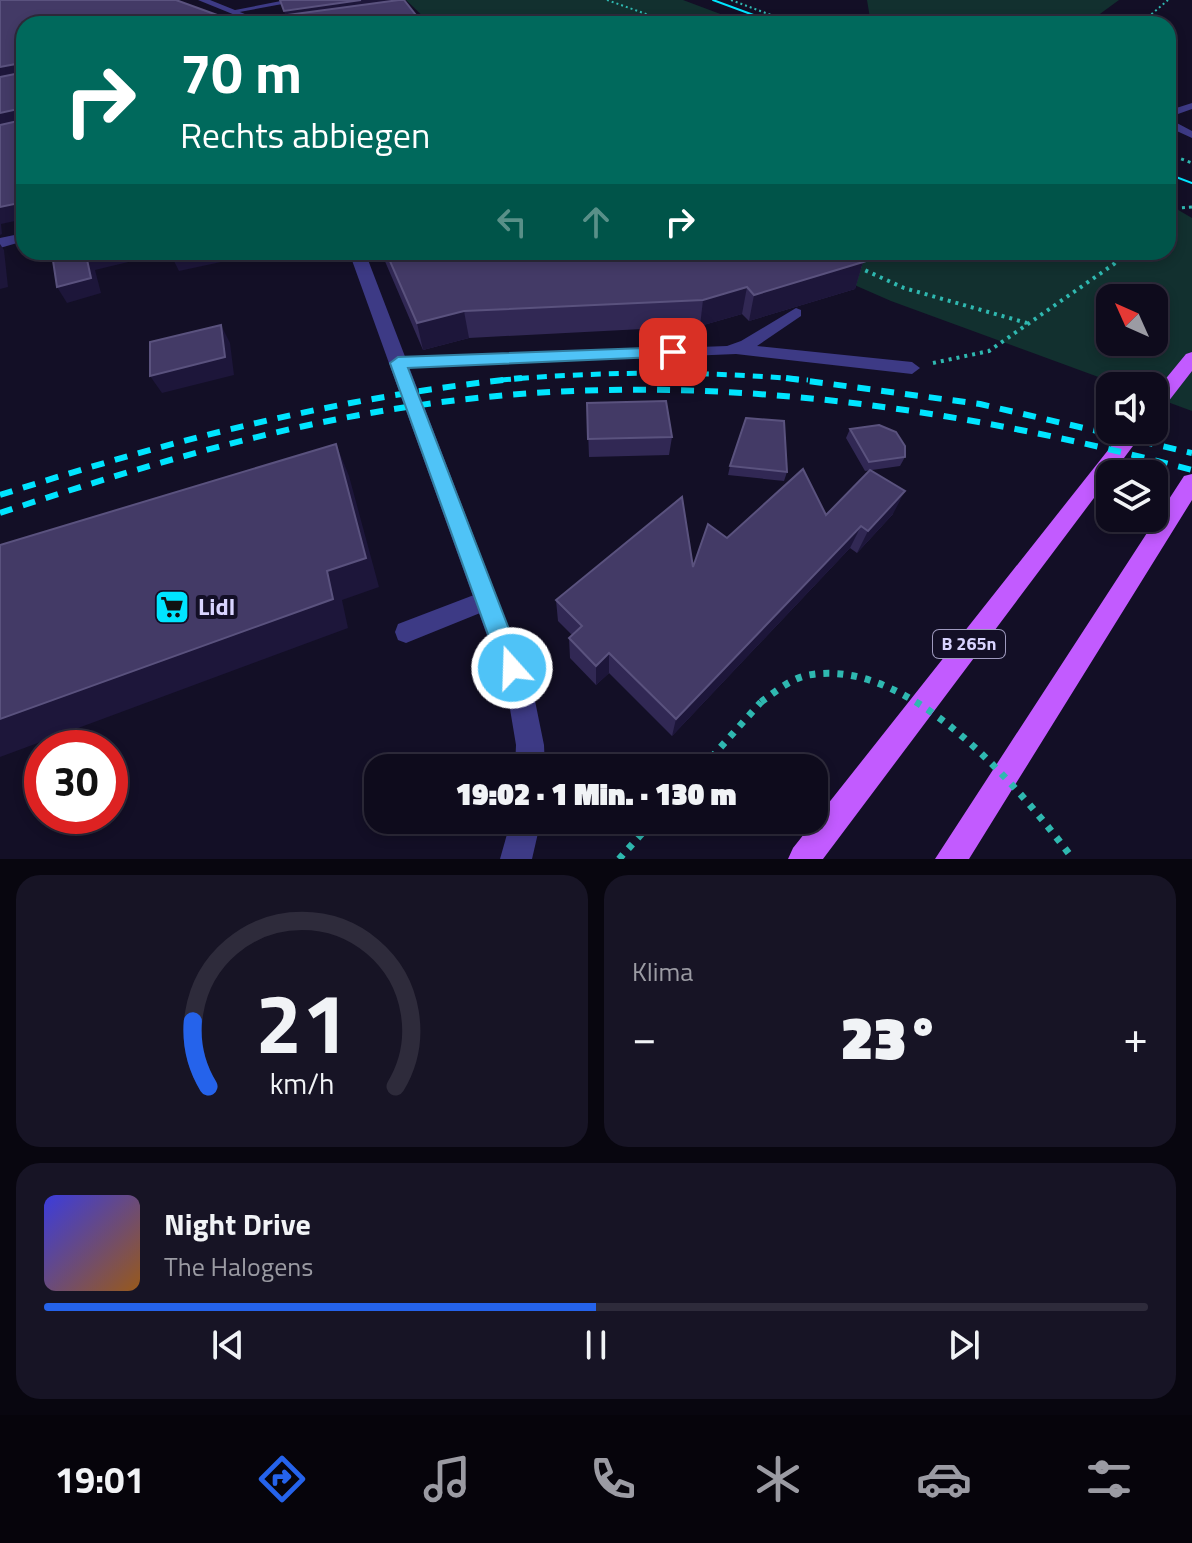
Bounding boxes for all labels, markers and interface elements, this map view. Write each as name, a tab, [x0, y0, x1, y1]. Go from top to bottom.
text: 70 m	[180, 30, 302, 115]
icon: right	[48, 48, 152, 152]
text: Rechts abbiegen	[180, 107, 430, 162]
icon: left	[490, 200, 534, 244]
icon: ahead	[574, 200, 618, 244]
icon: right	[658, 200, 702, 244]
north arrow	[1096, 284, 1168, 356]
map controls	[1096, 284, 1168, 532]
pin	[639, 318, 707, 386]
icon: arrive	[651, 330, 695, 374]
button: sound	[1096, 372, 1168, 444]
button: layers	[1096, 460, 1168, 532]
supermarket icon: Lidl	[153, 588, 191, 626]
place label: Lidl	[198, 588, 235, 624]
position arrow	[470, 626, 554, 710]
road number: B 265n	[933, 630, 1005, 658]
speed limit sign: 30	[24, 730, 128, 834]
text: 19:02 · 1 Min. · 130 m	[456, 771, 736, 817]
text: Klima	[632, 952, 693, 991]
text: 21	[255, 959, 349, 1085]
text: 23°	[841, 991, 940, 1082]
text: −	[632, 1003, 657, 1070]
text: +	[1123, 1003, 1148, 1070]
text: km/h	[270, 1062, 334, 1105]
text: Night Drive	[164, 1201, 311, 1247]
text: The Halogens	[164, 1247, 313, 1286]
icon: previous	[206, 1323, 250, 1367]
icon: pause	[574, 1323, 618, 1367]
icon: next	[942, 1323, 986, 1367]
icon: directions	[254, 1451, 310, 1507]
icon: music	[419, 1451, 475, 1507]
icon: phone	[585, 1451, 641, 1507]
icon: climate	[750, 1451, 806, 1507]
icon: car	[916, 1451, 972, 1507]
icon: filters	[1081, 1451, 1137, 1507]
text: 19:01	[55, 1452, 145, 1507]

